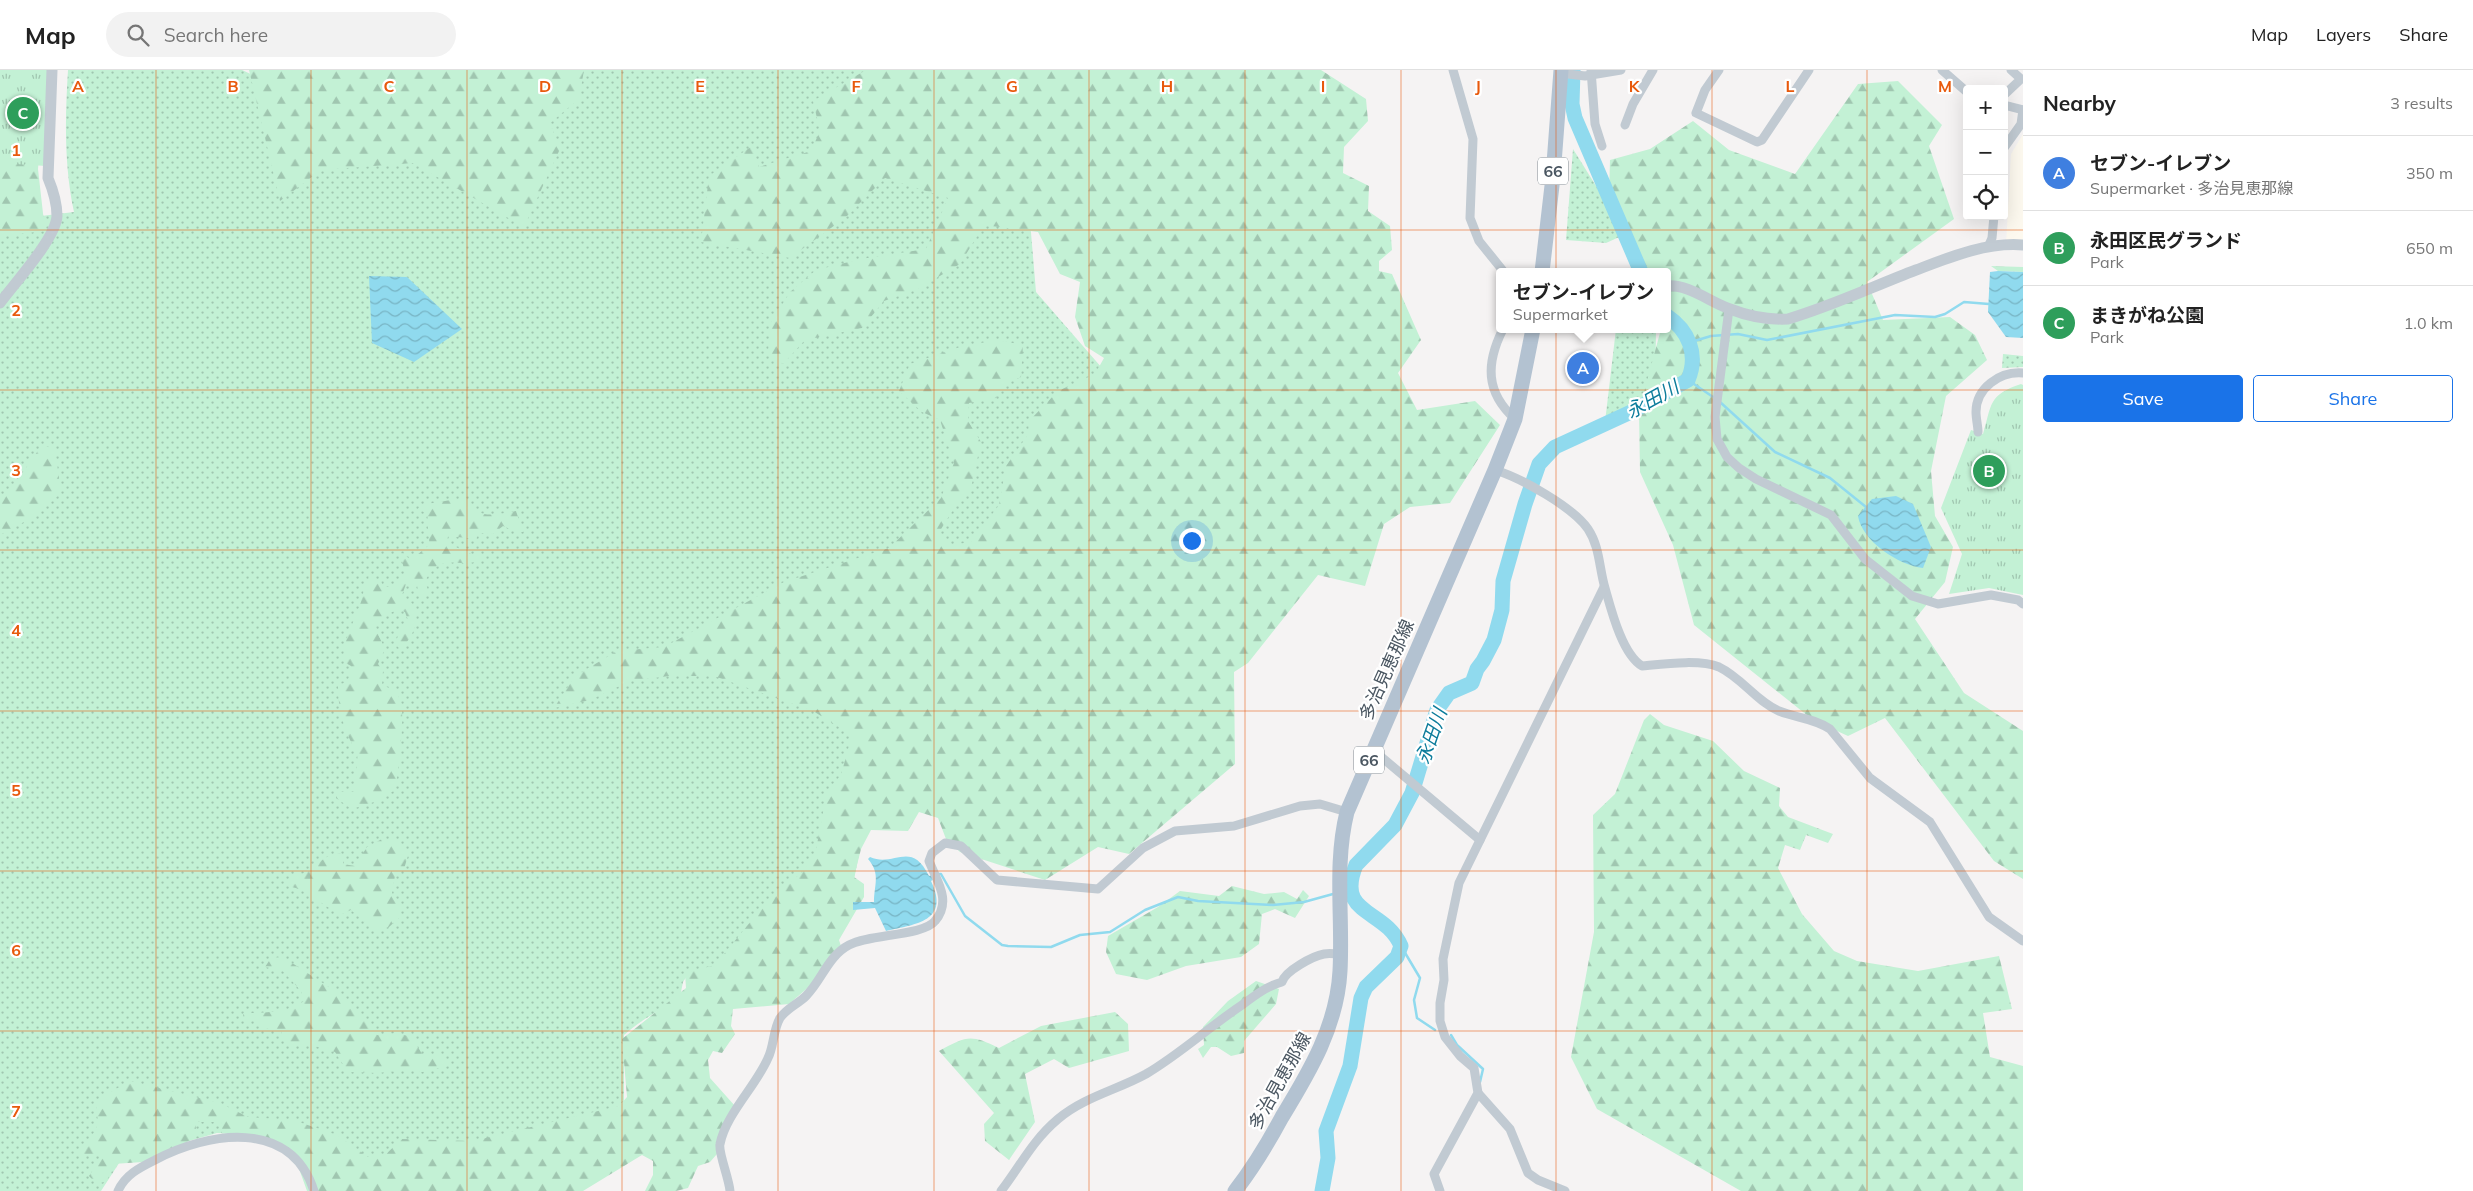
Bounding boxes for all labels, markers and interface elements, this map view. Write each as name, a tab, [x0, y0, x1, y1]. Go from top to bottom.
search box	[106, 12, 456, 57]
text: Map	[25, 20, 76, 50]
icon: search	[124, 21, 152, 49]
text: Search here	[164, 23, 268, 47]
text: Map	[2251, 23, 2288, 46]
text: Layers	[2316, 23, 2371, 46]
text: Share	[2399, 23, 2448, 46]
text: A	[72, 76, 84, 96]
text: B	[227, 76, 239, 96]
text: C	[384, 76, 395, 96]
text: D	[539, 76, 551, 96]
text: E	[695, 76, 705, 96]
text: F	[851, 76, 861, 96]
text: G	[1006, 76, 1018, 96]
text: H	[1161, 76, 1173, 96]
text: I	[1321, 76, 1325, 96]
text: J	[1475, 76, 1481, 96]
text: K	[1629, 76, 1641, 96]
text: L	[1786, 76, 1795, 96]
text: M	[1938, 76, 1952, 96]
map controls	[1963, 85, 2008, 220]
button: +	[1963, 85, 2008, 130]
text: Nearby	[2043, 90, 2116, 116]
text: 3 results	[2390, 93, 2453, 113]
pin: C	[7, 94, 39, 132]
button: −	[1963, 130, 2008, 175]
text: 1	[11, 140, 21, 160]
text: セブン-イレブン	[2090, 151, 2231, 175]
road number: 66	[1538, 158, 1568, 184]
text: A	[2053, 163, 2065, 183]
text: 350 m	[2406, 163, 2453, 183]
button: locate	[1963, 175, 2008, 220]
text: Supermarket · 多治見恵那線	[2090, 178, 2293, 198]
text: 永田区民グランド	[2090, 228, 2242, 252]
text: B	[2053, 238, 2065, 258]
text: 650 m	[2406, 238, 2453, 258]
text: Park	[2090, 252, 2124, 272]
popup	[1496, 268, 1671, 333]
text: セブン-イレブン	[1513, 280, 1654, 304]
text: 2	[11, 300, 21, 320]
text: まきがね公園	[2090, 303, 2204, 327]
text: Supermarket	[1513, 304, 1608, 324]
text: C	[2054, 313, 2064, 333]
text: 1.0 km	[2404, 313, 2453, 333]
text: Park	[2090, 327, 2124, 347]
pin: A	[1567, 349, 1599, 387]
water label: 永田川	[1621, 374, 1684, 423]
button: Save	[2043, 375, 2243, 422]
button: Share	[2253, 375, 2453, 422]
pin: B	[1973, 452, 2005, 490]
text: 3	[11, 460, 21, 480]
your location	[1179, 528, 1205, 554]
street label: 多治見恵那線	[1354, 616, 1419, 724]
text: 4	[11, 620, 21, 640]
water label: 永田川	[1410, 703, 1452, 767]
road number: 66	[1354, 746, 1384, 774]
text: 5	[11, 780, 21, 800]
text: 6	[11, 940, 21, 960]
street label: 多治見恵那線	[1243, 1028, 1316, 1134]
text: 7	[11, 1101, 21, 1121]

